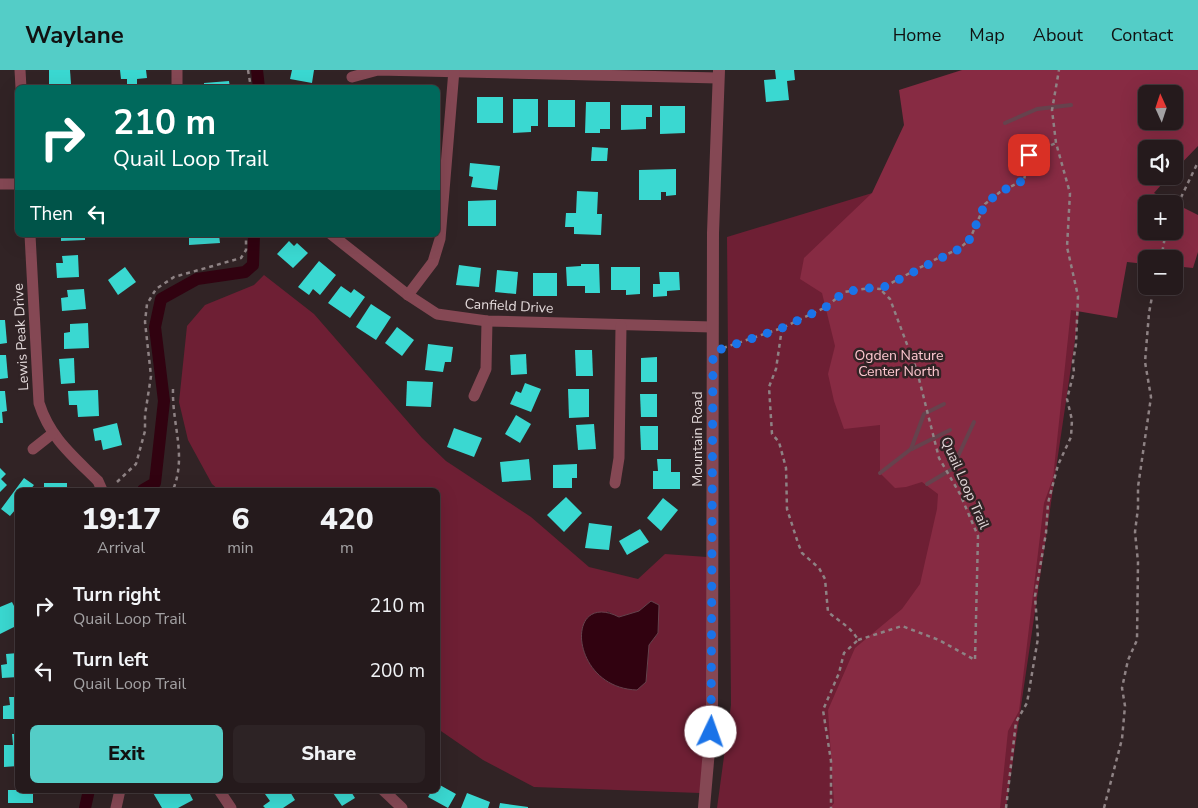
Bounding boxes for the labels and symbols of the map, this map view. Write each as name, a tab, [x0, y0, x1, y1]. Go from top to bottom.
north arrow	[1138, 85, 1182, 130]
pin	[1008, 134, 1050, 176]
street label: Lewis Peak Drive	[9, 283, 33, 391]
street label: Canfield Drive	[464, 294, 554, 318]
park label: Ogden Nature Center North	[854, 346, 944, 381]
street label: Mountain Road	[688, 391, 707, 487]
street label: Quail Loop Trail	[936, 434, 994, 533]
position arrow	[684, 705, 736, 757]

